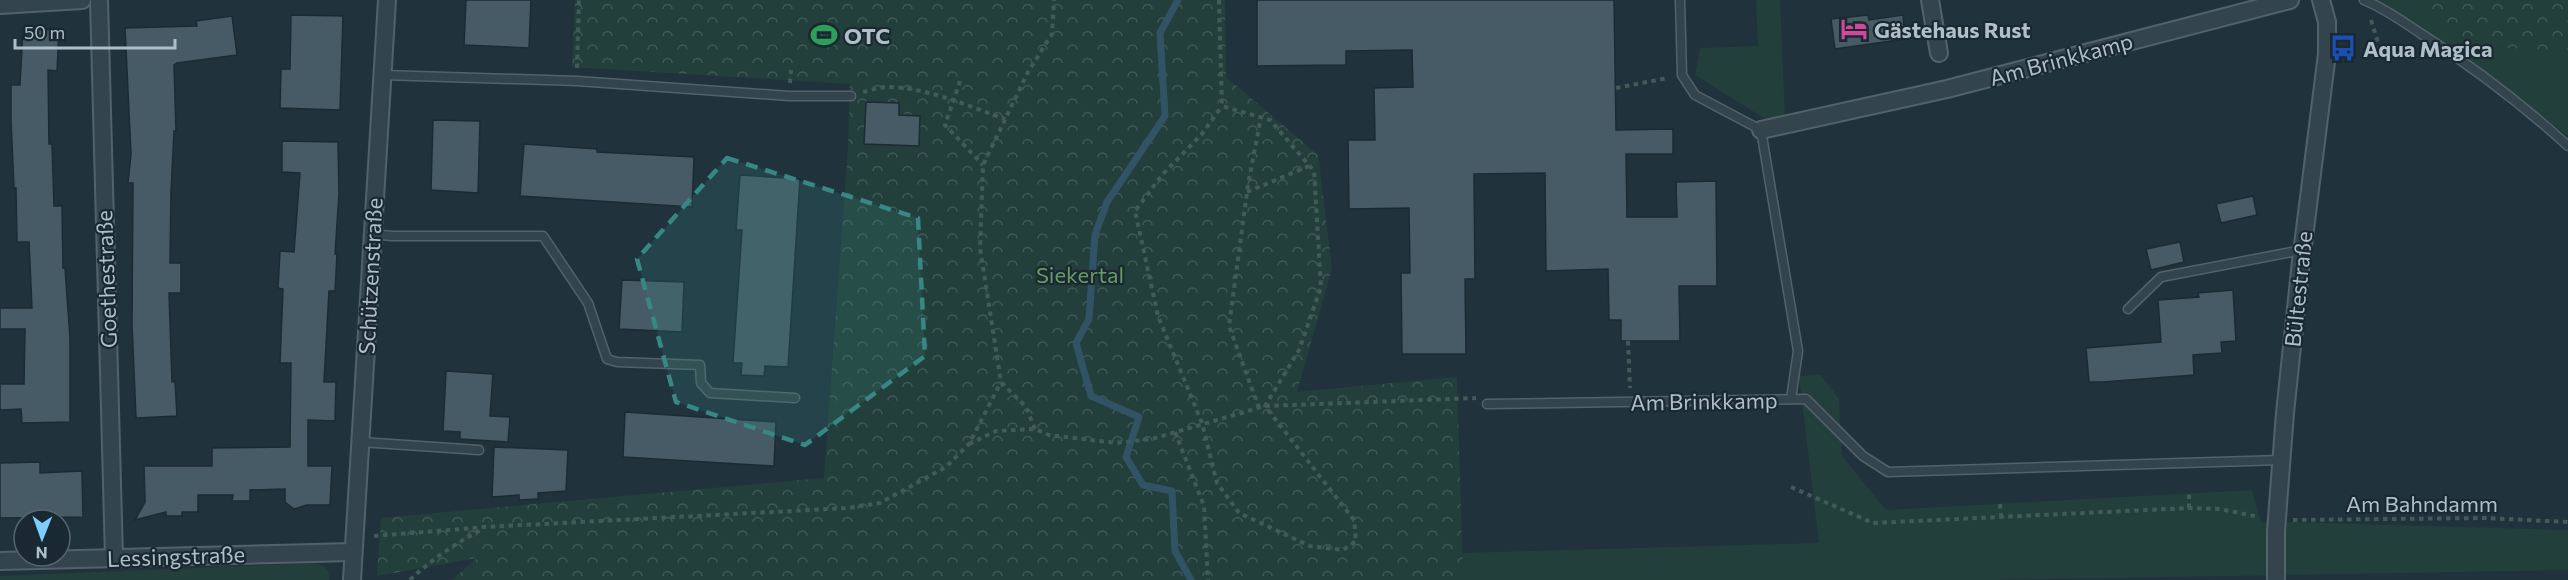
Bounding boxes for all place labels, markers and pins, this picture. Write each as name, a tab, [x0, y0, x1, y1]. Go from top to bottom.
hotel icon: Gästehaus Rust	[1839, 14, 1869, 44]
place label: Gästehaus Rust	[1874, 16, 2031, 43]
sports icon: OTC	[809, 20, 839, 50]
place label: OTC	[844, 22, 890, 49]
bus stop icon: Aqua Magica	[2328, 33, 2358, 63]
place label: Aqua Magica	[2363, 35, 2493, 62]

